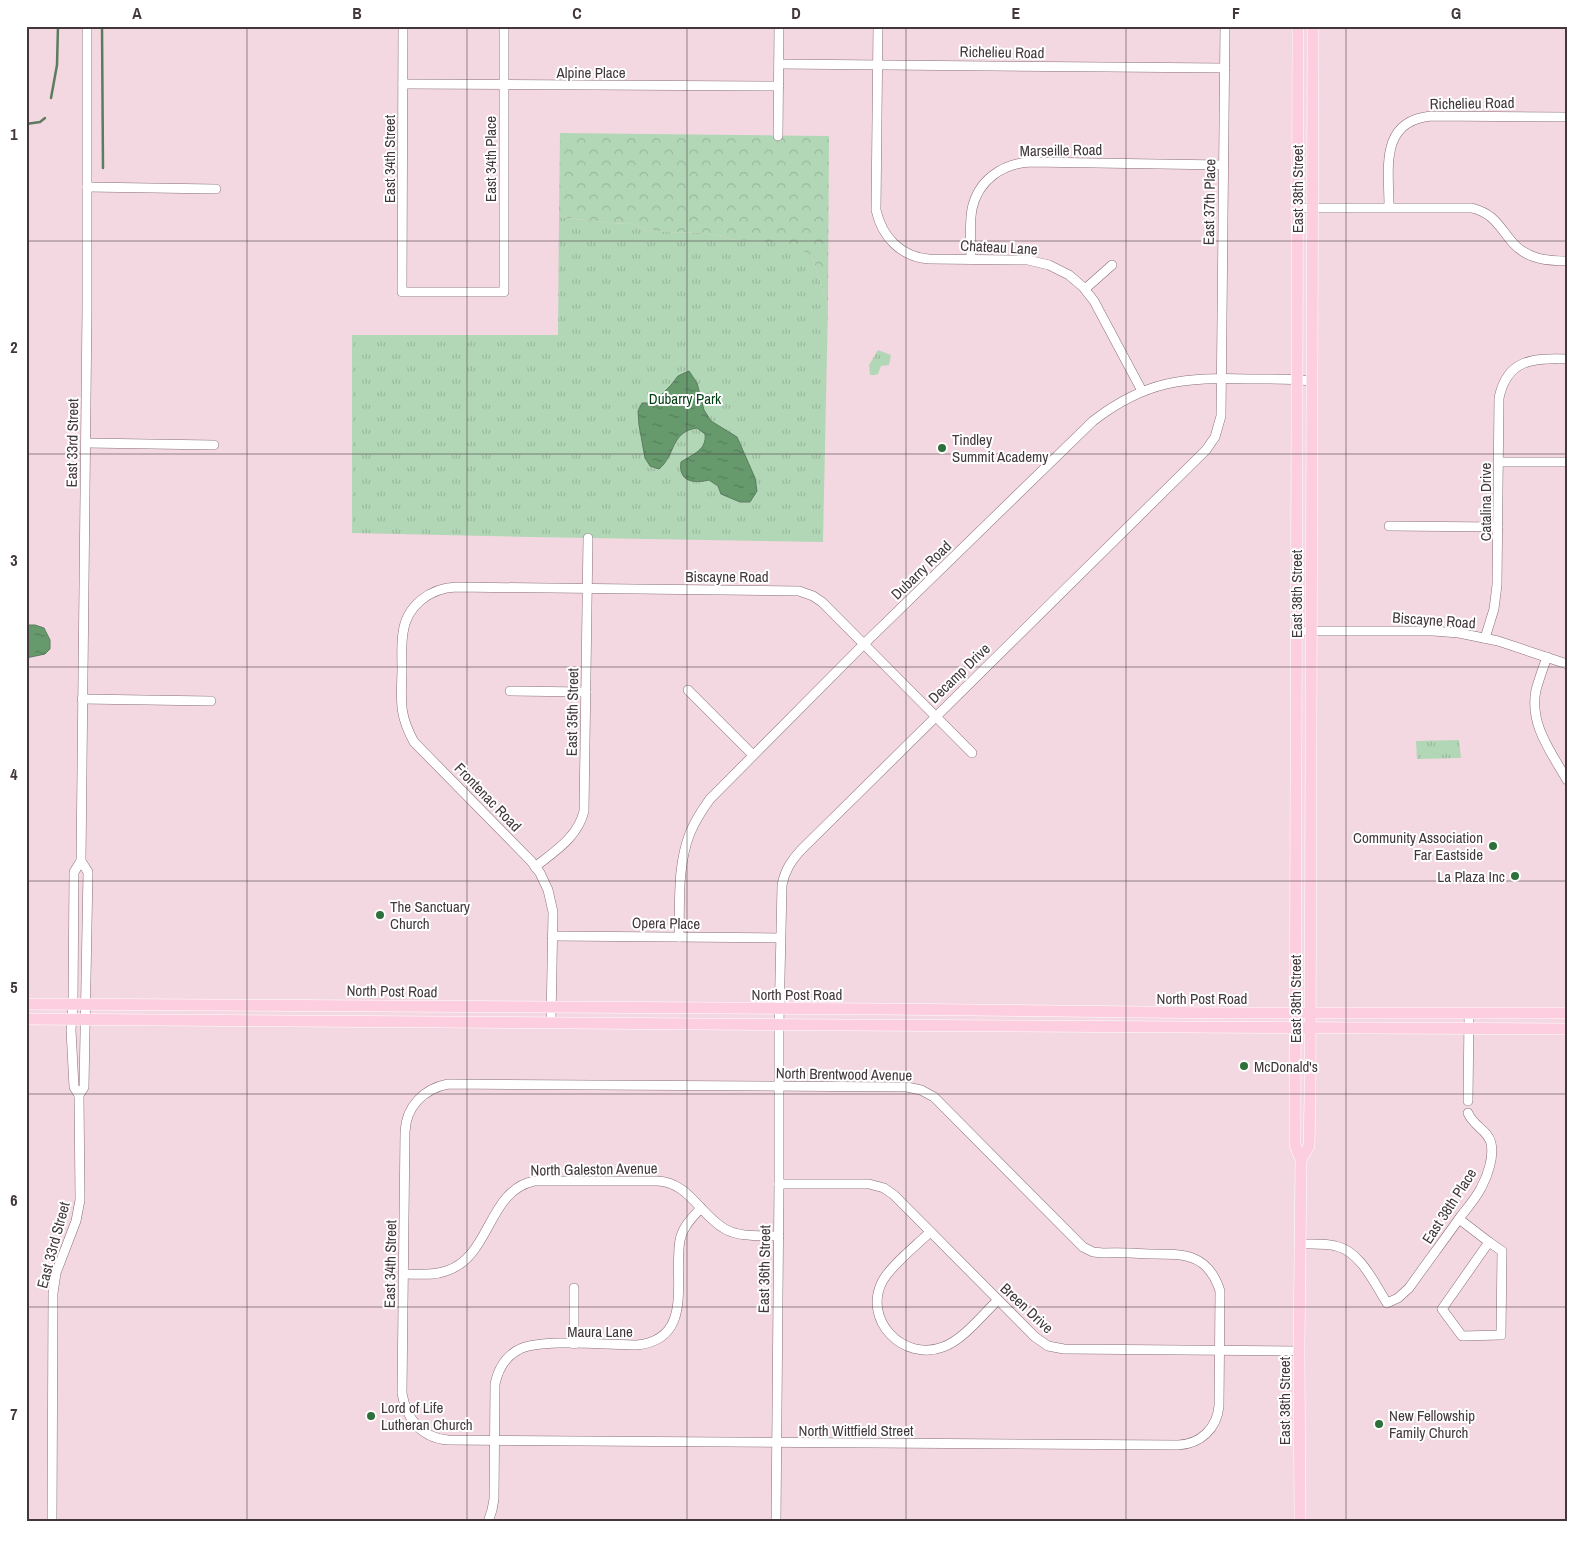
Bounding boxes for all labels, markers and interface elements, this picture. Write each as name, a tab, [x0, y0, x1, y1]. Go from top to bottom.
text: A	[132, 2, 142, 24]
text: B	[352, 2, 362, 24]
text: C	[572, 2, 582, 24]
text: D	[791, 2, 801, 24]
text: E	[1012, 2, 1021, 24]
text: F	[1232, 2, 1240, 24]
text: G	[1451, 2, 1461, 24]
street label: Richelieu Road	[959, 41, 1045, 63]
street label: Alpine Place	[555, 62, 626, 83]
street label: Richelieu Road	[1429, 92, 1515, 114]
street label: East 34th Street	[379, 114, 400, 203]
street label: East 34th Place	[480, 116, 501, 202]
text: 1	[10, 123, 18, 145]
street label: Marseille Road	[1019, 139, 1103, 161]
street label: East 38th Street	[1287, 144, 1308, 233]
street label: East 37th Place	[1198, 159, 1220, 245]
street label: Chateau Lane	[960, 234, 1038, 260]
text: 2	[10, 336, 18, 358]
park label: Dubarry Park	[649, 388, 722, 409]
street label: East 33rd Street	[61, 398, 83, 488]
place label: Tindley Summit Academy	[952, 429, 1049, 467]
marker: Tindley Summit Academy	[936, 442, 948, 454]
street label: Catalina Drive	[1475, 463, 1496, 541]
street label: Dubarry Road	[886, 536, 956, 604]
text: 3	[10, 549, 18, 571]
street label: East 38th Street	[1286, 549, 1307, 638]
street label: Biscayne Road	[685, 566, 769, 587]
street label: Biscayne Road	[1392, 607, 1476, 633]
street label: Decamp Drive	[923, 638, 995, 708]
street label: East 35th Street	[561, 667, 583, 756]
street label: Frontenac Road	[450, 758, 526, 836]
text: 4	[10, 763, 18, 785]
place label: Community Association Far Eastside	[1353, 827, 1483, 865]
marker: Community Association Far Eastside	[1487, 840, 1499, 852]
place label: La Plaza Inc	[1437, 866, 1505, 887]
marker: La Plaza Inc	[1509, 870, 1521, 882]
place label: The Sanctuary Church	[390, 896, 471, 934]
marker: The Sanctuary Church	[374, 909, 386, 921]
street label: Opera Place	[632, 912, 701, 934]
street label: East 38th Street	[1285, 954, 1306, 1043]
text: 5	[10, 976, 18, 998]
street label: North Post Road	[346, 980, 438, 1002]
street label: North Post Road	[752, 984, 842, 1005]
street label: North Post Road	[1157, 988, 1247, 1009]
place label: McDonald's	[1254, 1056, 1318, 1077]
marker: McDonald's	[1238, 1060, 1250, 1072]
street label: North Brentwood Avenue	[776, 1062, 913, 1086]
street label: North Galeston Avenue	[530, 1157, 658, 1181]
street label: East 38th Place	[1417, 1164, 1481, 1248]
text: 6	[10, 1189, 18, 1211]
street label: East 33rd Street	[31, 1199, 75, 1291]
street label: East 34th Street	[379, 1219, 401, 1308]
street label: East 36th Street	[753, 1224, 775, 1313]
street label: Breen Drive	[996, 1278, 1058, 1338]
street label: Maura Lane	[567, 1321, 633, 1342]
street label: East 38th Street	[1274, 1356, 1295, 1445]
place label: Lord of Life Lutheran Church	[381, 1397, 473, 1435]
text: 7	[10, 1403, 18, 1425]
place label: New Fellowship Family Church	[1389, 1405, 1475, 1443]
marker: Lord of Life Lutheran Church	[365, 1410, 377, 1422]
marker: New Fellowship Family Church	[1373, 1418, 1385, 1430]
street label: North Wittfield Street	[799, 1420, 914, 1441]

